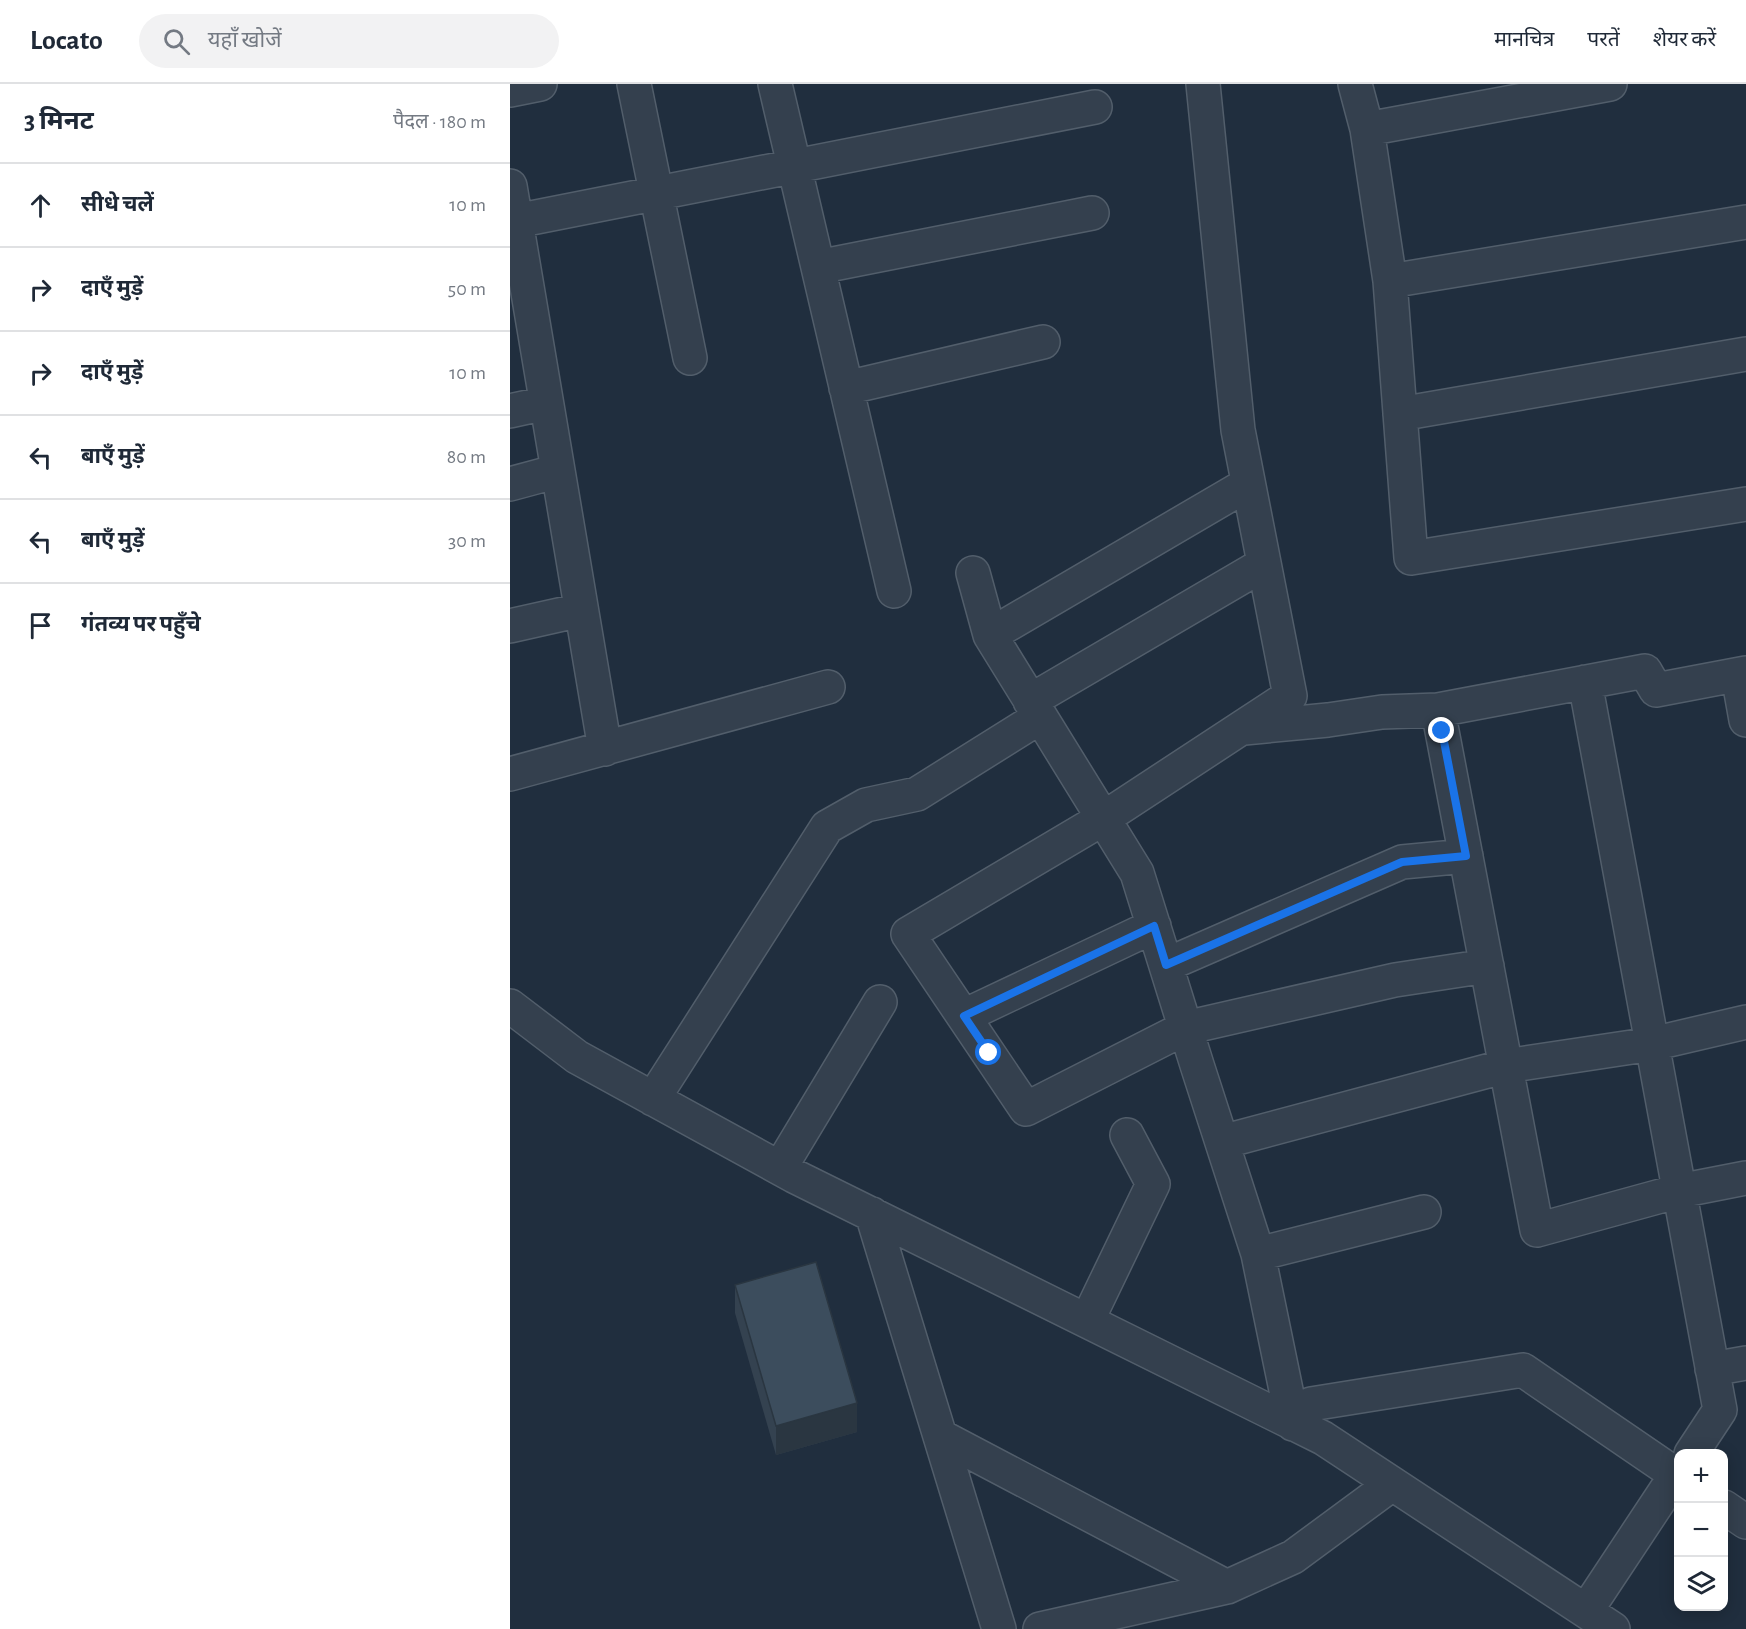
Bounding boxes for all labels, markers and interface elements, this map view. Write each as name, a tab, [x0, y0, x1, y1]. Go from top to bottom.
search box	[139, 14, 559, 68]
icon: search	[160, 25, 193, 58]
text: Locato	[30, 27, 103, 55]
text: यहाँ खोजें	[208, 29, 282, 51]
text: मानचित्र	[1494, 29, 1554, 50]
text: परतें	[1587, 29, 1620, 50]
text: शेयर करें	[1653, 29, 1716, 50]
text: 3 मिनट	[24, 108, 94, 134]
text: पैदल · 180 m	[393, 112, 486, 132]
icon: ahead	[24, 189, 57, 222]
text: सीधे चलें	[81, 193, 154, 215]
text: 10 m	[449, 195, 486, 215]
icon: right	[24, 273, 57, 306]
text: दाएँ मुड़ें	[81, 277, 143, 299]
text: 50 m	[448, 279, 486, 299]
icon: right	[24, 357, 57, 390]
text: दाएँ मुड़ें	[81, 361, 143, 383]
text: 10 m	[449, 363, 486, 383]
icon: left	[24, 441, 57, 474]
text: बाएँ मुड़ें	[81, 445, 145, 467]
text: 80 m	[447, 447, 486, 467]
icon: left	[24, 525, 57, 558]
text: बाएँ मुड़ें	[81, 529, 145, 551]
text: 30 m	[448, 531, 486, 551]
icon: arrive	[24, 609, 57, 642]
text: गंतव्य पर पहुँचे	[81, 613, 201, 635]
route end	[1428, 717, 1454, 743]
route start	[975, 1039, 1001, 1065]
map controls	[1674, 1449, 1728, 1611]
button: +	[1674, 1449, 1728, 1503]
button: −	[1674, 1503, 1728, 1557]
button: layers	[1674, 1557, 1728, 1611]

